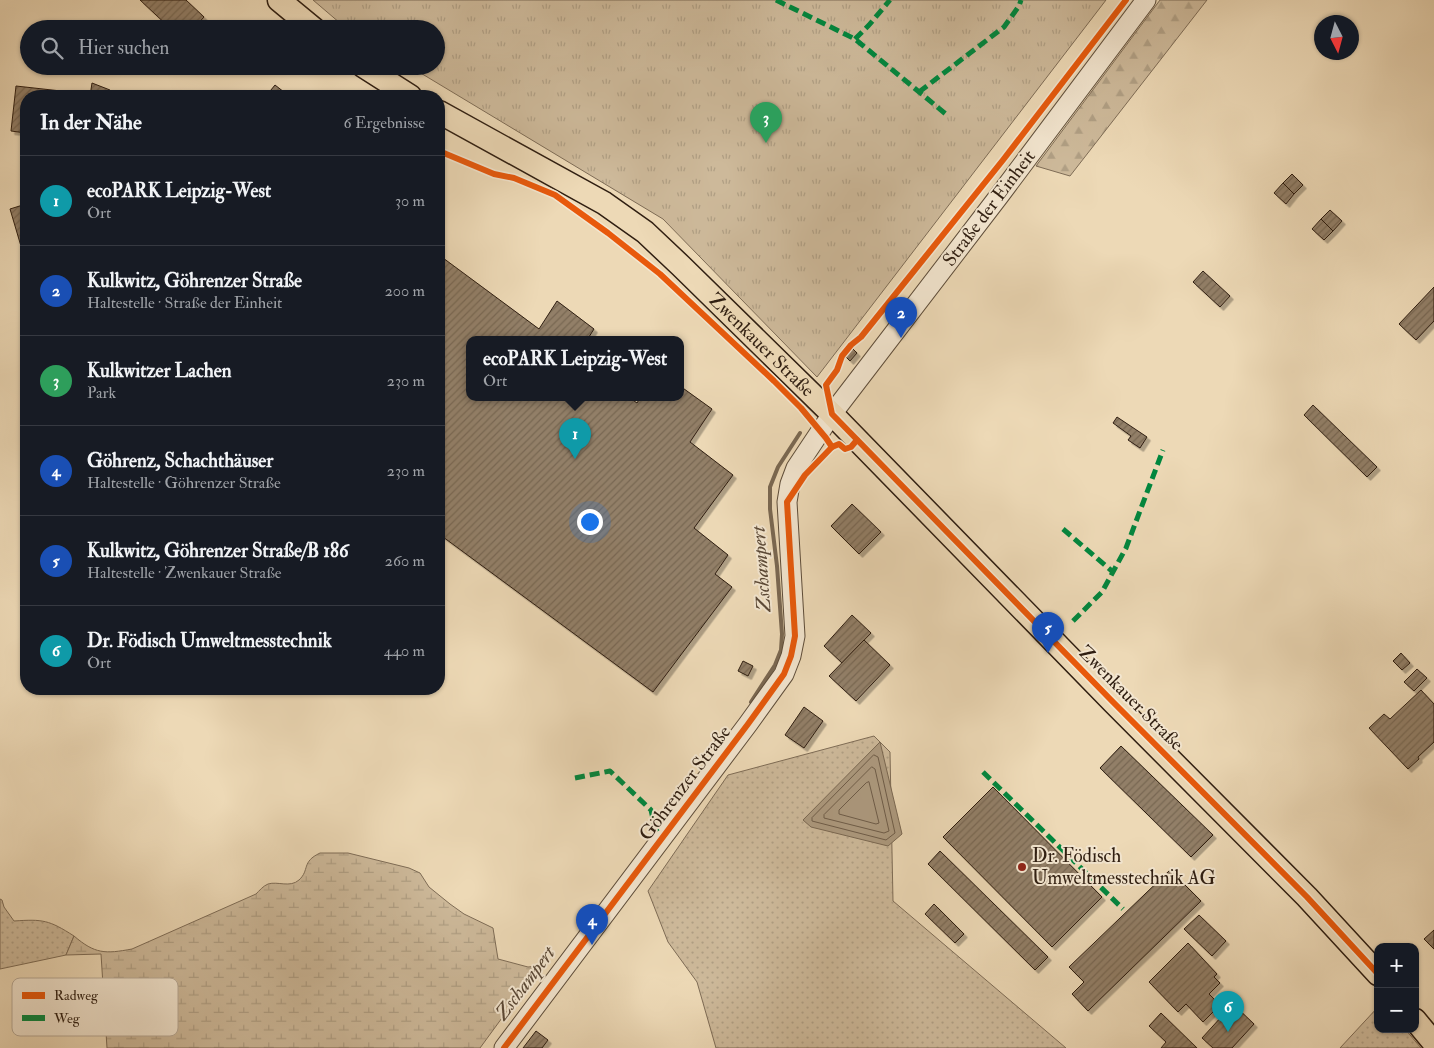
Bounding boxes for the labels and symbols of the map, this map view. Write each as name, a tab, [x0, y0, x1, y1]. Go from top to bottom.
north arrow	[1314, 15, 1359, 60]
pin: 3	[750, 102, 782, 143]
street label: Straße der Einheit	[937, 145, 1041, 271]
street label: Zwenkauer Straße	[704, 288, 820, 402]
pin: 2	[885, 297, 917, 338]
pin: 1	[559, 418, 591, 459]
your location	[577, 509, 603, 535]
water label: Zschampert	[745, 524, 777, 614]
pin: 5	[1032, 612, 1064, 653]
street label: Zwenkauer Straße	[1073, 640, 1189, 756]
street label: Göhrenzer Straße	[634, 721, 736, 845]
place label: Dr. Födisch Umweltmesstechnik AG	[1032, 844, 1215, 890]
marker: Dr. Födisch Umweltmesstechnik AG	[1016, 861, 1028, 873]
pin: 4	[576, 904, 608, 945]
water label: Zschampert	[489, 940, 561, 1026]
legend	[12, 978, 178, 1036]
text: Radweg	[54, 987, 99, 1004]
pin: 6	[1212, 991, 1244, 1032]
text: Weg	[53, 1010, 81, 1027]

